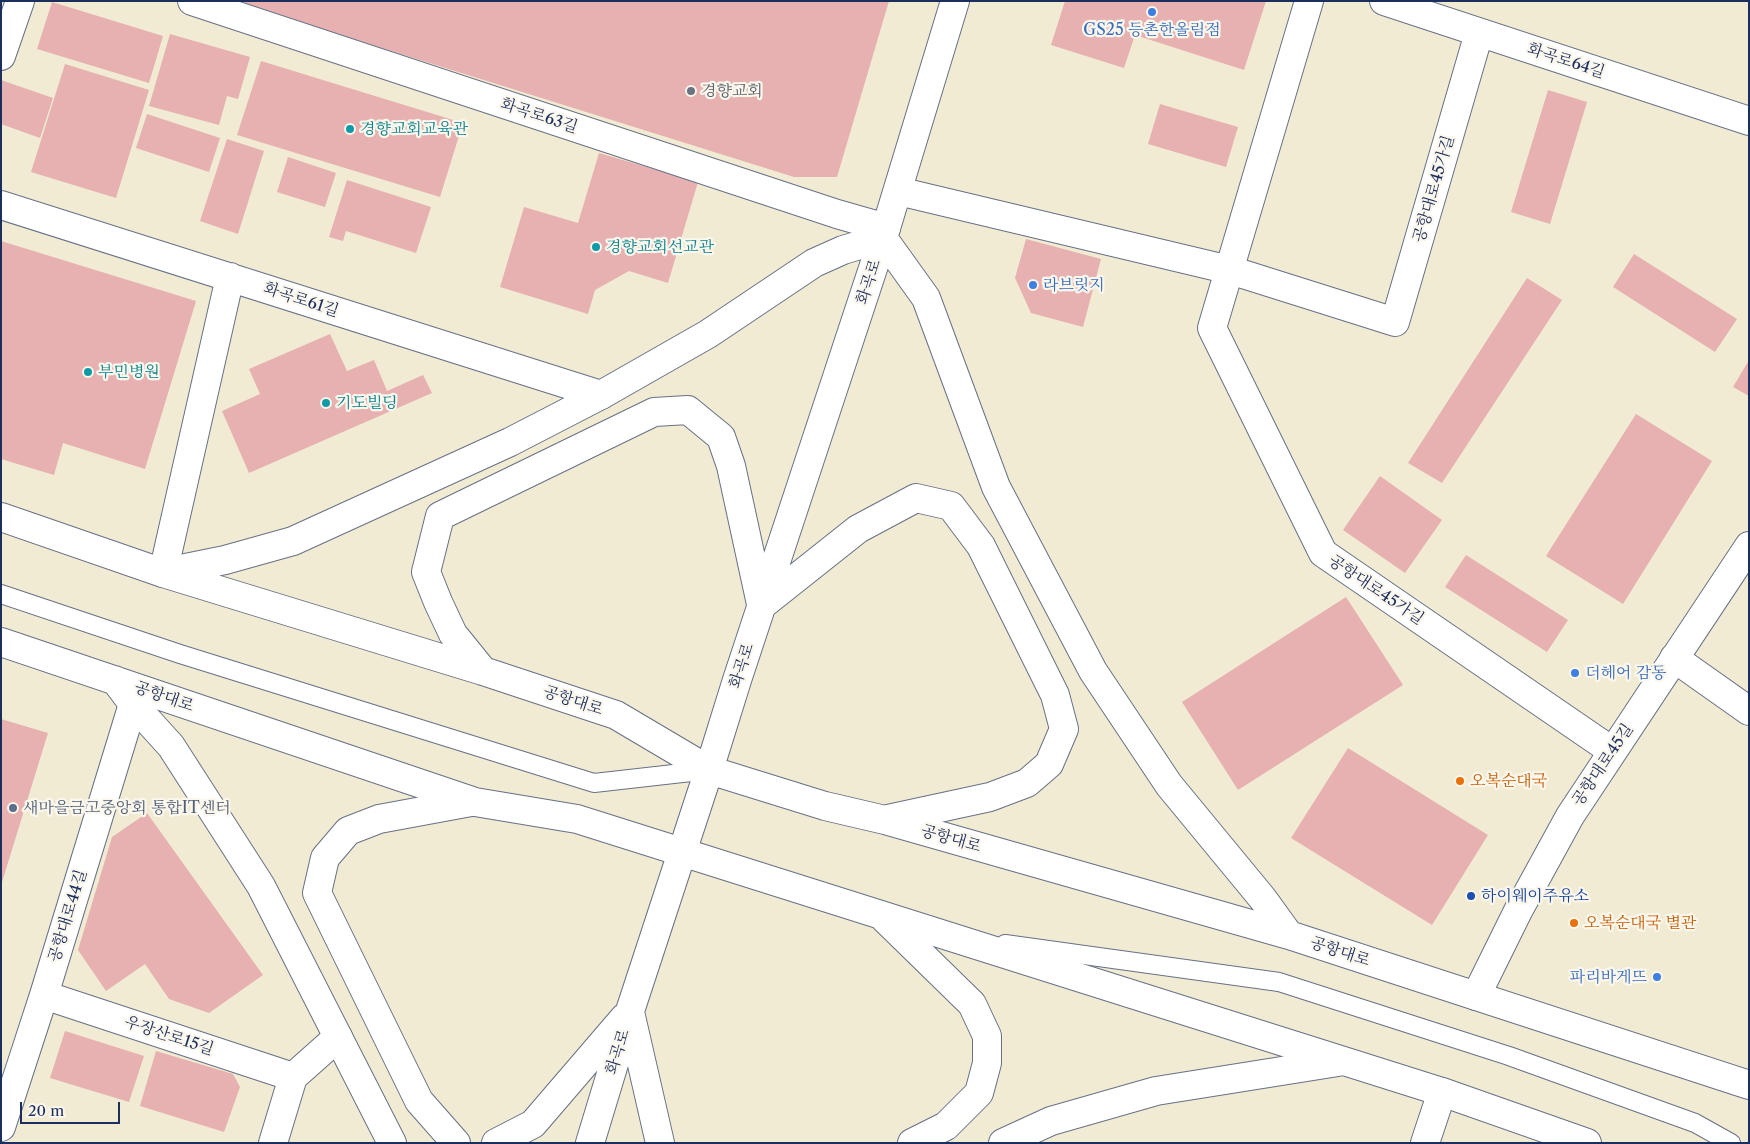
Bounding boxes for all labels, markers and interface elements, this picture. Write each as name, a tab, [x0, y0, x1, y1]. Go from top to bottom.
marker: GS25 등촌한올림점	[1146, 6, 1158, 18]
place label: GS25 등촌한올림점	[1083, 20, 1221, 40]
street label: 화곡로64길	[1525, 39, 1607, 83]
place label: 경향교회	[701, 81, 763, 101]
marker: 경향교회	[685, 85, 697, 97]
street label: 화곡로63길	[498, 95, 580, 137]
place label: 경향교회교육관	[360, 119, 468, 139]
marker: 경향교회교육관	[344, 123, 356, 135]
street label: 공항대로45가길	[1410, 133, 1458, 245]
place label: 경향교회선교관	[606, 237, 714, 257]
marker: 경향교회선교관	[590, 241, 602, 253]
street label: 화곡로	[853, 257, 885, 307]
place label: 라브릿지	[1043, 275, 1105, 295]
street label: 화곡로61길	[261, 279, 341, 321]
marker: 라브릿지	[1027, 279, 1039, 291]
place label: 부민병원	[98, 362, 160, 382]
marker: 부민병원	[82, 366, 94, 378]
place label: 기도빌딩	[336, 393, 398, 413]
marker: 기도빌딩	[320, 397, 332, 409]
street label: 공항대로45가길	[1325, 551, 1427, 629]
street label: 화곡로	[726, 641, 758, 691]
place label: 더헤어 감동	[1585, 663, 1667, 683]
marker: 더헤어 감동	[1569, 667, 1581, 679]
street label: 공항대로	[132, 678, 196, 716]
street label: 공항대로	[541, 682, 605, 720]
street label: 공항대로45길	[1568, 720, 1638, 810]
place label: 오복순대국	[1470, 771, 1547, 791]
marker: 오복순대국	[1454, 775, 1466, 787]
place label: 새마을금고중앙회 통합IT센터	[23, 798, 231, 818]
marker: 새마을금고중앙회 통합IT센터	[7, 802, 19, 814]
street label: 공항대로	[919, 821, 983, 857]
street label: 공항대로44길	[45, 867, 91, 965]
place label: 하이웨이주유소	[1481, 886, 1589, 906]
marker: 하이웨이주유소	[1465, 890, 1477, 902]
place label: 오복순대국 별관	[1584, 913, 1696, 933]
marker: 오복순대국 별관	[1568, 917, 1580, 929]
street label: 공항대로	[1308, 933, 1372, 971]
place label: 파리바게뜨	[1570, 967, 1647, 987]
marker: 파리바게뜨	[1651, 971, 1663, 983]
street label: 우장산로15길	[122, 1013, 216, 1059]
street label: 화곡로	[602, 1027, 634, 1077]
scale bar	[22, 1092, 122, 1124]
text: 20 m	[28, 1101, 64, 1120]

